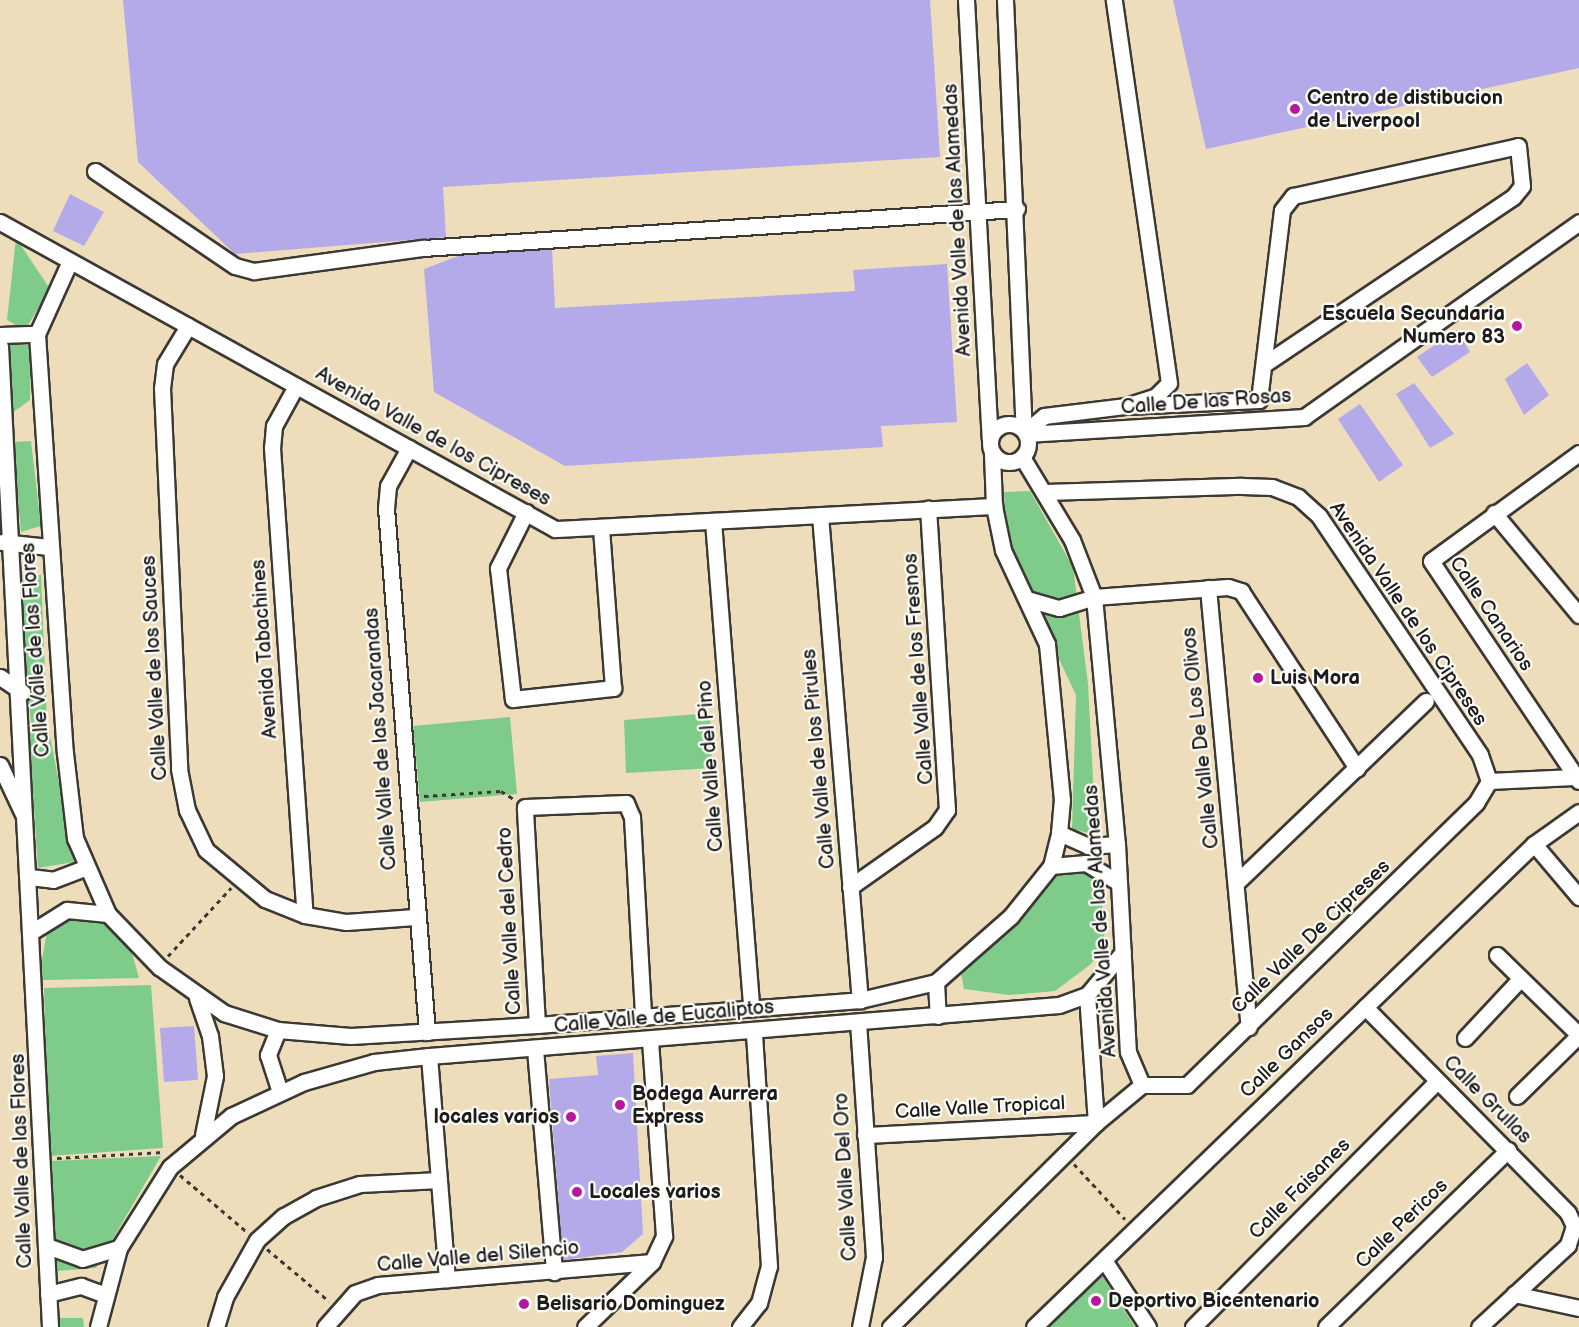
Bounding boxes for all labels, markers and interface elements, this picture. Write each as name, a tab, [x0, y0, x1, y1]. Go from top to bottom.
street label: Avenida Valle de las Alamedas	[939, 83, 977, 357]
place label: Centro de distibucion de Liverpool	[1307, 86, 1503, 133]
marker: Centro de distibucion de Liverpool	[1288, 102, 1302, 116]
place label: Escuela Secundaria Numero 83	[1322, 302, 1505, 349]
marker: Escuela Secundaria Numero 83	[1510, 319, 1524, 333]
street label: Avenida Valle de los Cipreses	[311, 362, 555, 512]
street label: Calle De las Rosas	[1120, 384, 1292, 420]
street label: Avenida Valle de los Cipreses	[1324, 497, 1492, 731]
street label: Calle Valle de las Flores	[17, 542, 55, 758]
street label: Calle Valle de los Fresnos	[899, 552, 939, 786]
street label: Calle Canarios	[1444, 552, 1538, 676]
street label: Calle Valle de los Sauces	[137, 554, 173, 782]
street label: Avenida Tabachines	[247, 558, 283, 740]
street label: Calle Valle de las Jacarandas	[360, 606, 402, 872]
street label: Calle Valle De Los Olivos	[1177, 626, 1225, 850]
street label: Calle Valle de los Pirules	[797, 648, 841, 870]
place label: Luis Mora	[1270, 666, 1360, 690]
marker: Luis Mora	[1251, 671, 1265, 685]
street label: Calle Valle del Pino	[693, 679, 729, 853]
street label: Avenida Valle de las Alamedas	[1079, 784, 1123, 1058]
street label: Calle Valle del Cedro	[493, 826, 527, 1016]
street label: Calle Valle De Cipreses	[1226, 855, 1396, 1019]
street label: Calle Valle de Eucaliptos	[553, 995, 775, 1039]
street label: Calle Gansos	[1235, 1003, 1339, 1103]
street label: Calle Grullas	[1438, 1051, 1536, 1149]
street label: Calle Valle de las Flores	[6, 1053, 38, 1269]
place label: Bodega Aurrera Express	[632, 1082, 778, 1129]
street label: Calle Valle Del Oro	[830, 1092, 862, 1262]
street label: Calle Valle Tropical	[894, 1092, 1066, 1124]
marker: Bodega Aurrera Express	[613, 1098, 627, 1112]
place label: locales varios	[434, 1105, 559, 1129]
marker: locales varios	[564, 1110, 578, 1124]
street label: Calle Faisanes	[1244, 1133, 1356, 1245]
street label: Calle Pericos	[1351, 1174, 1453, 1274]
place label: Locales varios	[589, 1180, 720, 1204]
marker: Locales varios	[570, 1185, 584, 1199]
street label: Calle Valle del Silencio	[375, 1236, 581, 1278]
place label: Deportivo Bicentenario	[1108, 1289, 1319, 1313]
place label: Belisario Dominguez	[536, 1292, 725, 1316]
marker: Deportivo Bicentenario	[1089, 1294, 1103, 1308]
marker: Belisario Dominguez	[517, 1297, 531, 1311]

